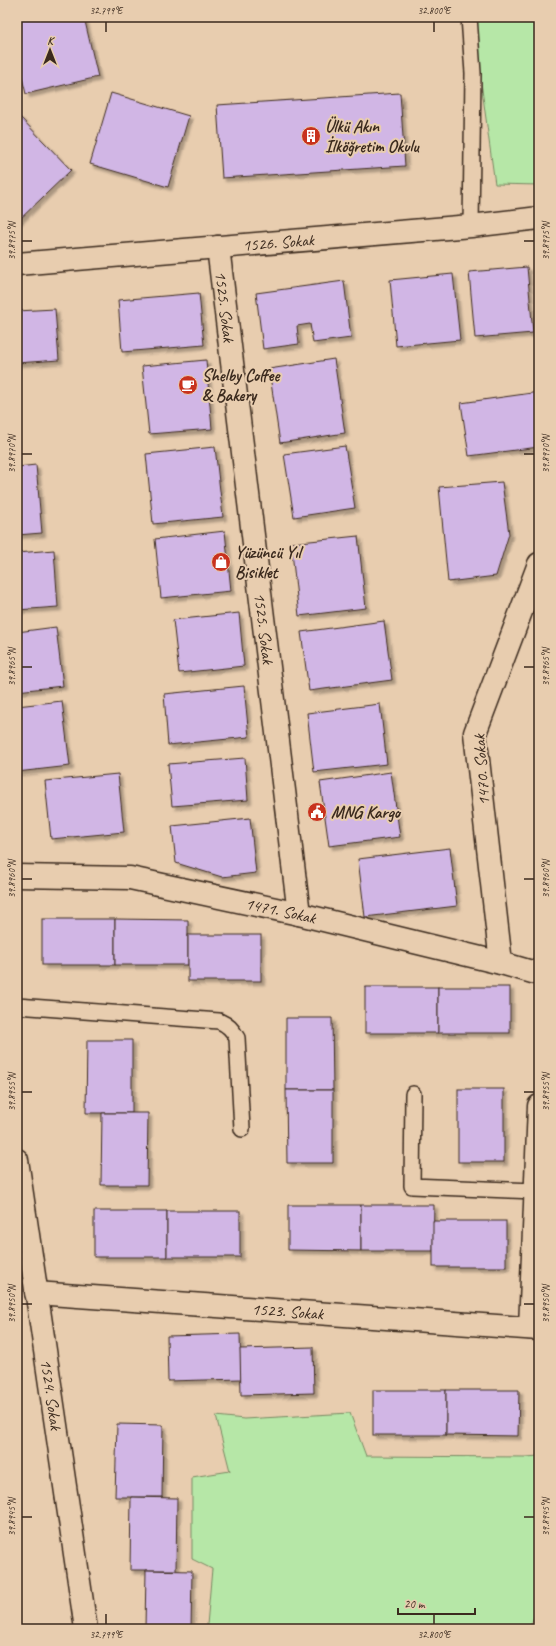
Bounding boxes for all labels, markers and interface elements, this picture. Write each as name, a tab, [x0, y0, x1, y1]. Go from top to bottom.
text: 32.799°E	[90, 4, 124, 17]
text: 32.800°E	[418, 4, 452, 17]
north arrow	[30, 30, 70, 70]
text: K	[47, 33, 55, 47]
place label: Ülkü Akın İlköğretim Okulu	[325, 116, 420, 157]
building icon: Ülkü Akın İlköğretim Okulu	[300, 125, 322, 147]
text: 39.8975°N	[5, 220, 18, 260]
text: 39.8975°N	[539, 220, 552, 260]
street label: 1526. Sokak	[242, 229, 316, 256]
street label: 1525. Sokak	[210, 270, 240, 345]
place label: Shelby Coffee & Bakery	[202, 365, 281, 406]
cafe icon: Shelby Coffee & Bakery	[177, 374, 199, 396]
text: 39.8970°N	[5, 433, 18, 473]
text: 39.8970°N	[539, 433, 552, 473]
place label: Yüzüncü Yıl Bisiklet	[235, 542, 305, 583]
shop icon: Yüzüncü Yıl Bisiklet	[210, 551, 232, 573]
street label: 1525. Sokak	[249, 592, 279, 667]
text: 39.8965°N	[5, 646, 18, 686]
text: 39.8965°N	[539, 646, 552, 686]
street label: 1470. Sokak	[468, 732, 494, 806]
public building icon: MNG Kargo	[306, 801, 328, 823]
place label: MNG Kargo	[331, 802, 402, 823]
text: 39.8960°N	[5, 858, 18, 898]
text: 39.8960°N	[539, 858, 552, 898]
street label: 1471. Sokak	[243, 893, 320, 929]
text: 39.8955°N	[5, 1071, 18, 1111]
text: 39.8955°N	[539, 1071, 552, 1111]
text: 39.8950°N	[5, 1283, 18, 1323]
text: 39.8950°N	[539, 1283, 552, 1323]
street label: 1523. Sokak	[251, 1298, 326, 1325]
street label: 1524. Sokak	[35, 1358, 67, 1433]
text: 39.8945°N	[5, 1496, 18, 1536]
text: 39.8945°N	[539, 1496, 552, 1536]
scale bar	[398, 1590, 475, 1616]
text: 20 m	[404, 1596, 426, 1612]
text: 32.799°E	[90, 1628, 124, 1641]
text: 32.800°E	[418, 1628, 452, 1641]

